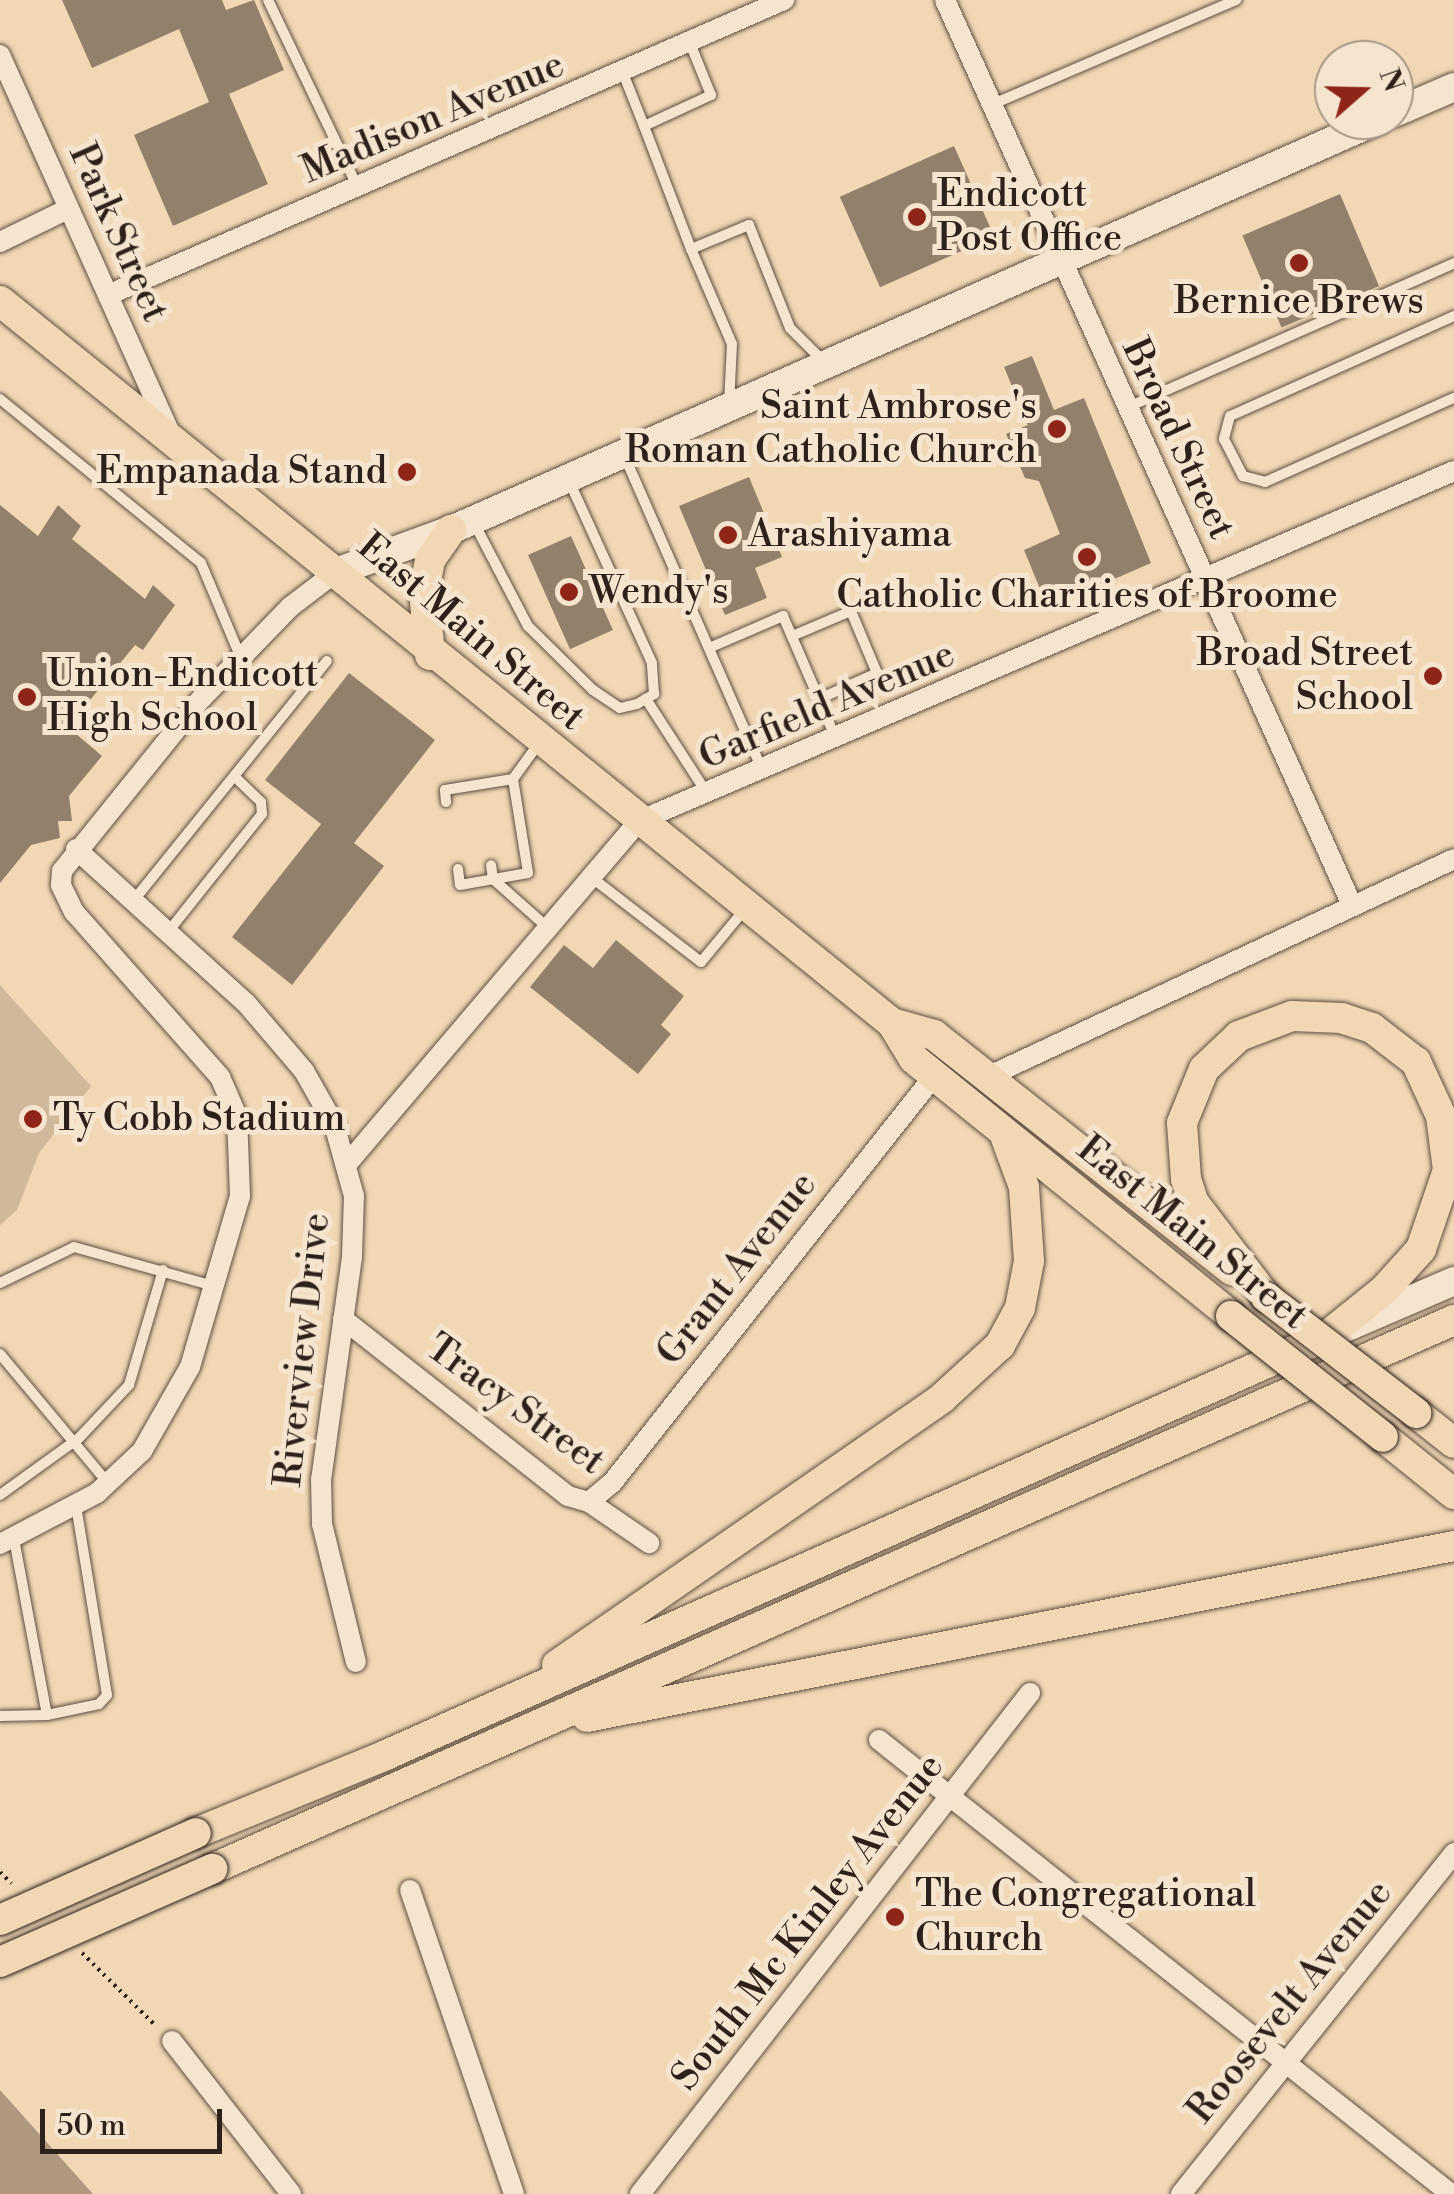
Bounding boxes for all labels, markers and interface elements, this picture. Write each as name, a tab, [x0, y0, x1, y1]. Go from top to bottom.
north arrow	[1314, 40, 1414, 140]
street label: Madison Avenue	[295, 42, 571, 194]
text: N	[1371, 64, 1411, 97]
street label: Park Street	[59, 137, 177, 329]
place label: Endicott Post Office	[937, 172, 1122, 262]
marker: Endicott Post Office	[906, 206, 928, 228]
marker: Bernice Brews	[1288, 252, 1310, 274]
place label: Bernice Brews	[1174, 279, 1424, 325]
street label: Broad Street	[1112, 332, 1244, 546]
place label: Saint Ambrose's Roman Catholic Church	[625, 384, 1037, 474]
marker: Saint Ambrose's Roman Catholic Church	[1046, 418, 1068, 440]
place label: Empanada Stand	[97, 449, 387, 495]
marker: Empanada Stand	[396, 461, 418, 483]
place label: Arashiyama	[748, 512, 951, 558]
street label: East Main Street	[348, 524, 594, 740]
marker: Arashiyama	[717, 524, 739, 546]
marker: Catholic Charities of Broome	[1076, 546, 1098, 568]
place label: Wendy's	[589, 569, 729, 615]
place label: Catholic Charities of Broome	[836, 573, 1338, 619]
marker: Wendy's	[558, 581, 580, 603]
place label: Broad Street School	[1197, 631, 1413, 721]
street label: Garfield Avenue	[692, 632, 962, 780]
place label: Union-Endicott High School	[47, 652, 318, 742]
marker: Broad Street School	[1422, 665, 1444, 687]
marker: Union-Endicott High School	[16, 686, 38, 708]
place label: Ty Cobb Stadium	[53, 1096, 346, 1142]
marker: Ty Cobb Stadium	[22, 1108, 44, 1130]
street label: East Main Street	[1068, 1126, 1316, 1340]
street label: Grant Avenue	[647, 1163, 827, 1375]
street label: Riverview Drive	[266, 1211, 340, 1489]
street label: Tracy Street	[417, 1325, 613, 1485]
street label: South Mc Kinley Avenue	[662, 1745, 954, 2099]
street label: Roosevelt Avenue	[1178, 1871, 1402, 2133]
place label: The Congregational Church	[915, 1872, 1256, 1962]
marker: The Congregational Church	[884, 1906, 906, 1928]
scale bar	[45, 2089, 228, 2151]
text: 50 m	[57, 2107, 126, 2145]

